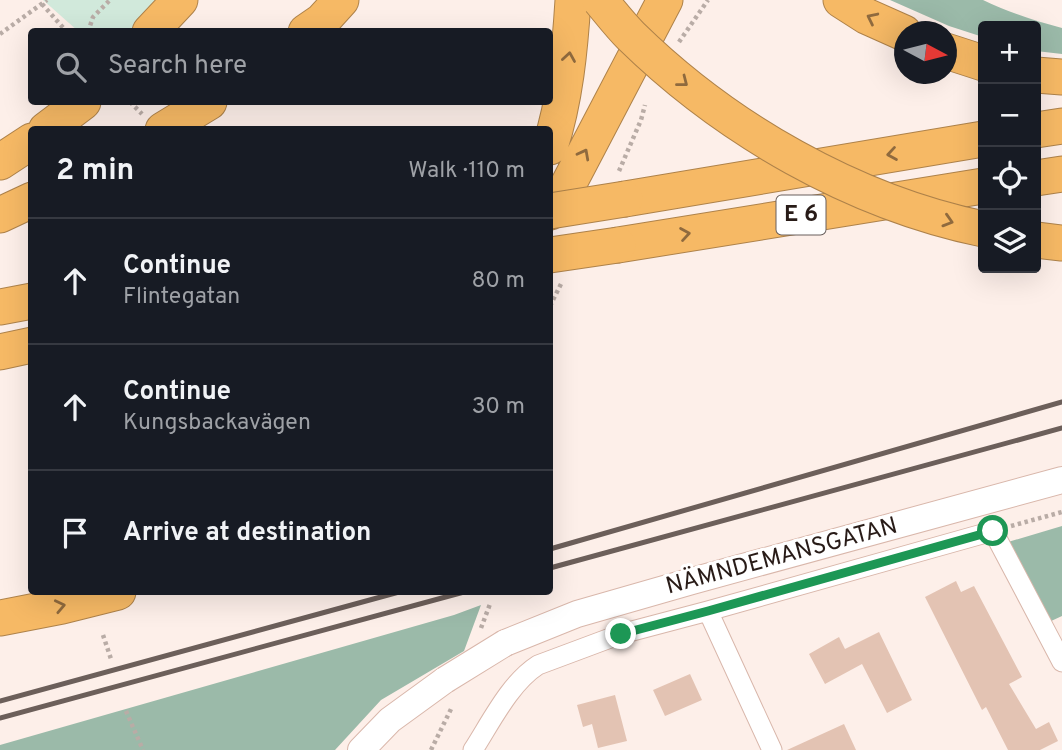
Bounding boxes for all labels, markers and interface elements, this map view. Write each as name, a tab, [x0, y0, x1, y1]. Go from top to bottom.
one-way arrow	[867, 12, 879, 26]
north arrow	[894, 21, 957, 84]
map controls	[978, 21, 1041, 273]
button: +	[978, 21, 1041, 84]
search box	[28, 28, 553, 105]
icon: search	[52, 48, 90, 86]
text: Search here	[108, 50, 247, 83]
one-way arrow	[561, 51, 576, 62]
one-way arrow	[675, 74, 688, 87]
button: −	[978, 84, 1041, 147]
one-way arrow	[886, 146, 898, 161]
button: locate	[978, 147, 1041, 210]
one-way arrow	[576, 148, 590, 161]
text: 2 min	[56, 153, 134, 190]
text: Walk · 110 m	[408, 157, 525, 186]
road number: E 6	[776, 196, 826, 234]
button: layers	[978, 210, 1041, 273]
one-way arrow	[942, 212, 954, 227]
one-way arrow	[679, 227, 691, 242]
text: Continue	[123, 250, 231, 283]
icon: ahead	[56, 262, 94, 300]
text: 80 m	[472, 267, 525, 296]
text: Flintegatan	[123, 283, 240, 312]
text: Continue	[123, 376, 231, 409]
icon: ahead	[56, 388, 94, 426]
text: 30 m	[472, 393, 525, 422]
text: Kungsbackavägen	[123, 409, 311, 438]
street label: NÄMNDEMANSGATAN	[663, 511, 901, 602]
icon: arrive	[56, 514, 94, 552]
route start	[977, 515, 1008, 546]
text: Arrive at destination	[123, 517, 371, 550]
one-way arrow	[54, 600, 66, 615]
route end	[605, 618, 636, 649]

